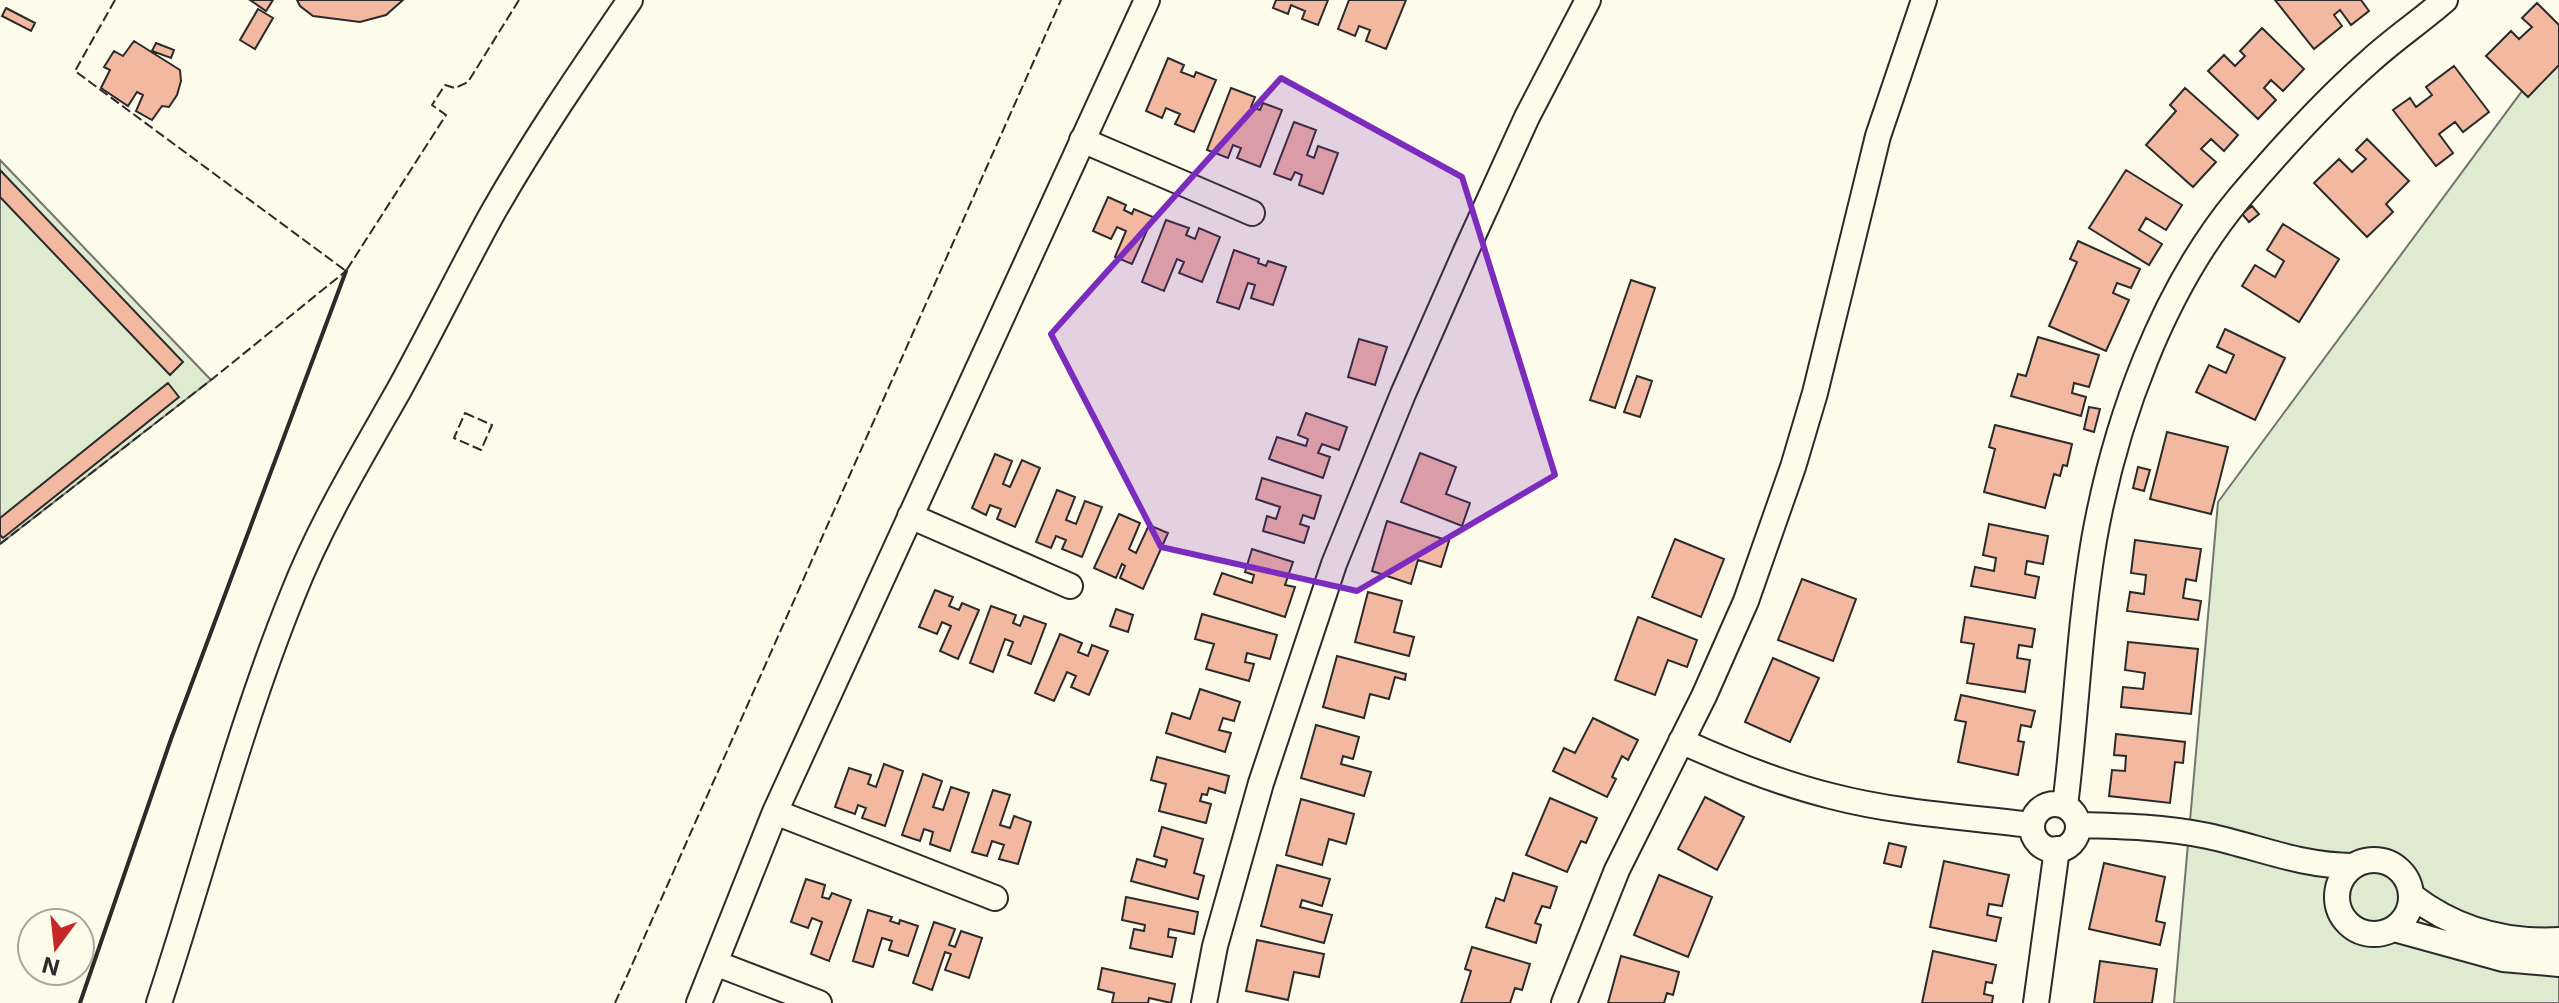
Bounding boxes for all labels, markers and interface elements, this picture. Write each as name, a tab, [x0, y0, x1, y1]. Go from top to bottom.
north arrow	[16, 907, 96, 987]
text: N	[39, 952, 62, 981]

